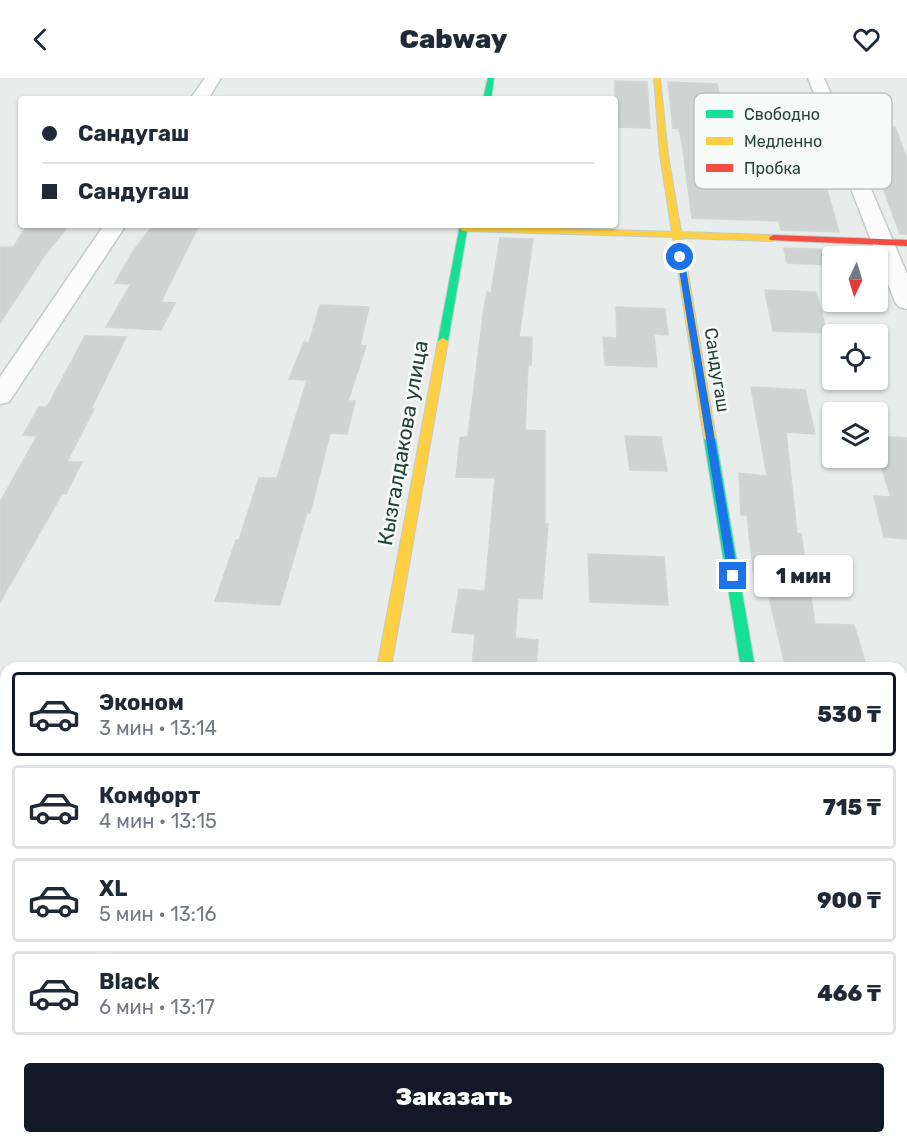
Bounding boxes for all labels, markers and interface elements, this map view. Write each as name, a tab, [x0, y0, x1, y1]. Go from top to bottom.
icon: back	[24, 23, 57, 56]
text: Cabway	[400, 23, 507, 55]
icon: heart	[850, 23, 883, 56]
legend	[694, 93, 892, 189]
text: Свободно	[744, 105, 820, 124]
text: Сандугаш	[78, 120, 189, 147]
text: Медленно	[744, 132, 822, 151]
text: Пробка	[744, 159, 801, 178]
text: Сандугаш	[78, 178, 189, 205]
route start	[666, 243, 693, 270]
north arrow	[822, 246, 888, 312]
map controls	[822, 246, 888, 468]
button: locate	[822, 324, 888, 390]
street label: Сандугаш	[699, 326, 735, 414]
street label: Кызгалдакова улица	[372, 338, 433, 547]
button: layers	[822, 402, 888, 468]
callout: 1 мин	[754, 555, 853, 597]
route end	[719, 562, 746, 589]
text: 1 мин	[776, 564, 831, 588]
icon: car	[27, 687, 81, 741]
text: Эконом	[99, 689, 184, 716]
text: 530 ₸	[817, 701, 881, 728]
text: 3 мин · 13:14	[99, 716, 217, 740]
icon: car	[27, 780, 81, 834]
text: Комфорт	[99, 782, 200, 809]
text: 715 ₸	[823, 794, 881, 821]
text: 4 мин · 13:15	[99, 809, 217, 833]
icon: car	[27, 873, 81, 927]
text: XL	[99, 875, 127, 902]
text: 900 ₸	[817, 887, 881, 914]
text: 5 мин · 13:16	[99, 902, 217, 926]
icon: car	[27, 966, 81, 1020]
text: Black	[99, 968, 160, 995]
text: 466 ₸	[817, 980, 881, 1007]
text: 6 мин · 13:17	[99, 995, 215, 1019]
button: Заказать	[24, 1063, 884, 1132]

